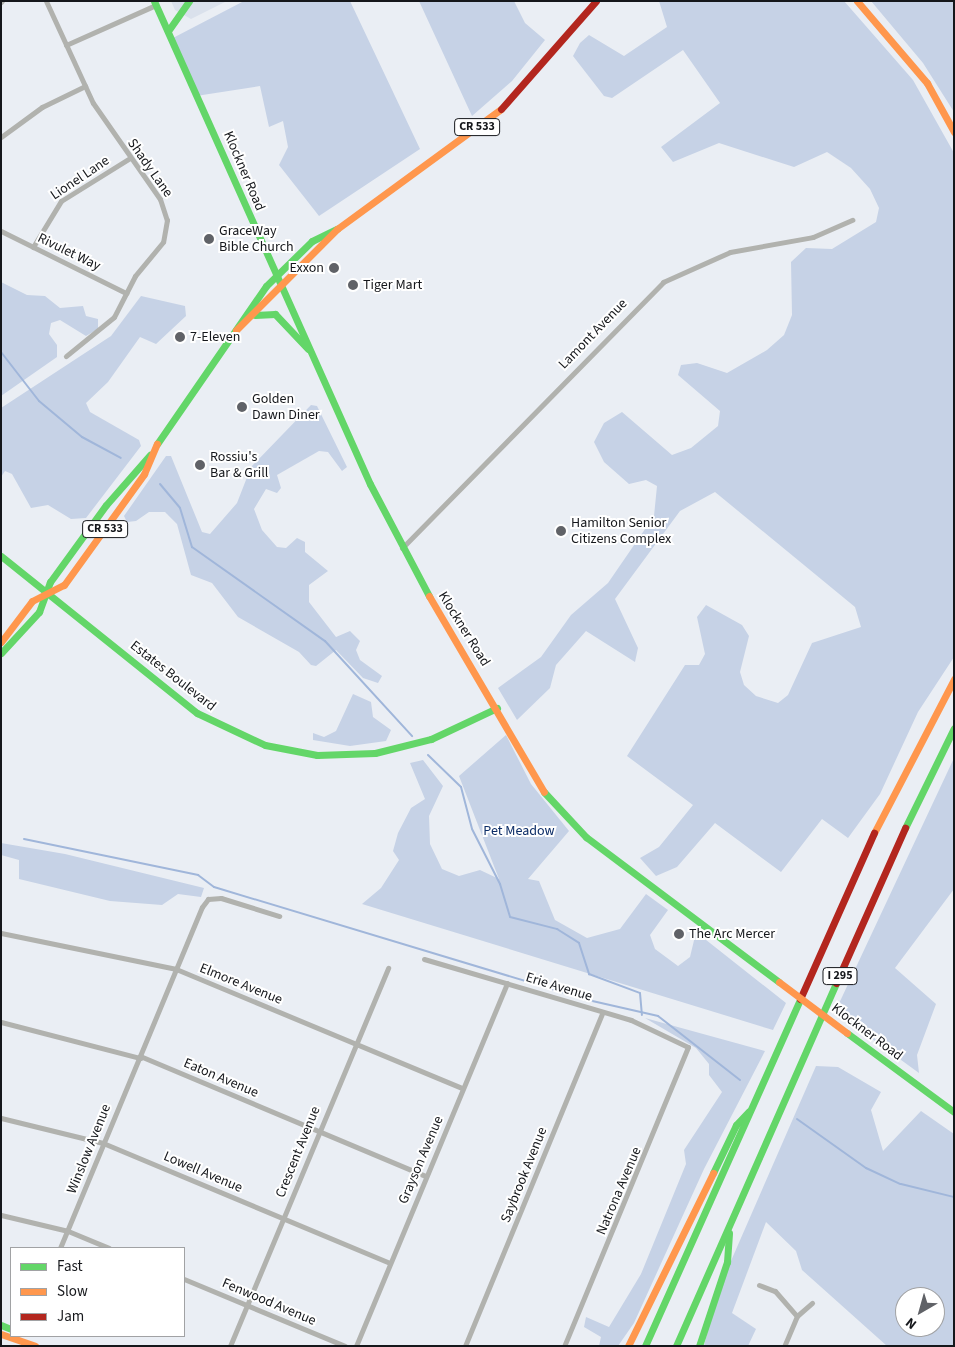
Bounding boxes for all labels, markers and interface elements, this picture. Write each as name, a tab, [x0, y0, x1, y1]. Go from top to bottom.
road number: CR 533	[453, 118, 501, 136]
street label: Klockner Road	[220, 129, 268, 213]
street label: Shady Lane	[124, 135, 176, 201]
street label: Lionel Lane	[47, 152, 113, 204]
place label: GraceWay Bible Church	[219, 223, 294, 256]
street label: Rivulet Way	[35, 230, 103, 274]
marker: GraceWay Bible Church	[203, 233, 215, 245]
place label: Exxon	[290, 260, 324, 276]
marker: Exxon	[328, 262, 340, 274]
place label: Tiger Mart	[363, 277, 422, 293]
marker: Tiger Mart	[347, 279, 359, 291]
street label: Lamont Avenue	[555, 295, 631, 373]
place label: 7-Eleven	[190, 329, 240, 345]
marker: 7-Eleven	[174, 331, 186, 343]
place label: Golden Dawn Diner	[252, 391, 320, 424]
marker: Golden Dawn Diner	[236, 401, 248, 413]
place label: Rossiu's Bar & Grill	[210, 449, 268, 482]
marker: Rossiu's Bar & Grill	[194, 459, 206, 471]
place label: Hamilton Senior Citizens Complex	[571, 515, 671, 548]
road number: CR 533	[81, 520, 129, 538]
marker: Hamilton Senior Citizens Complex	[555, 525, 567, 537]
street label: Klockner Road	[434, 589, 494, 669]
street label: Estates Boulevard	[127, 637, 219, 715]
park label: Pet Meadow	[483, 823, 555, 839]
place label: The Arc Mercer	[689, 926, 775, 942]
marker: The Arc Mercer	[673, 928, 685, 940]
street label: Elmore Avenue	[197, 960, 285, 1008]
road number: I 295	[821, 966, 859, 986]
street label: Erie Avenue	[524, 969, 594, 1005]
street label: Klockner Road	[828, 1000, 906, 1064]
street label: Eaton Avenue	[181, 1055, 261, 1101]
street label: Winslow Avenue	[63, 1102, 115, 1196]
street label: Crescent Avenue	[272, 1104, 324, 1200]
street label: Grayson Avenue	[395, 1114, 447, 1206]
street label: Saybrook Avenue	[497, 1125, 551, 1225]
street label: Natrona Avenue	[593, 1145, 645, 1237]
street label: Lowell Avenue	[161, 1148, 245, 1196]
legend	[10, 1247, 185, 1337]
text: Fast	[57, 1256, 83, 1277]
street label: Fenwood Avenue	[220, 1275, 318, 1329]
text: Slow	[57, 1281, 88, 1302]
north arrow	[895, 1287, 945, 1337]
text: Jam	[57, 1306, 84, 1327]
text: N	[902, 1312, 921, 1334]

